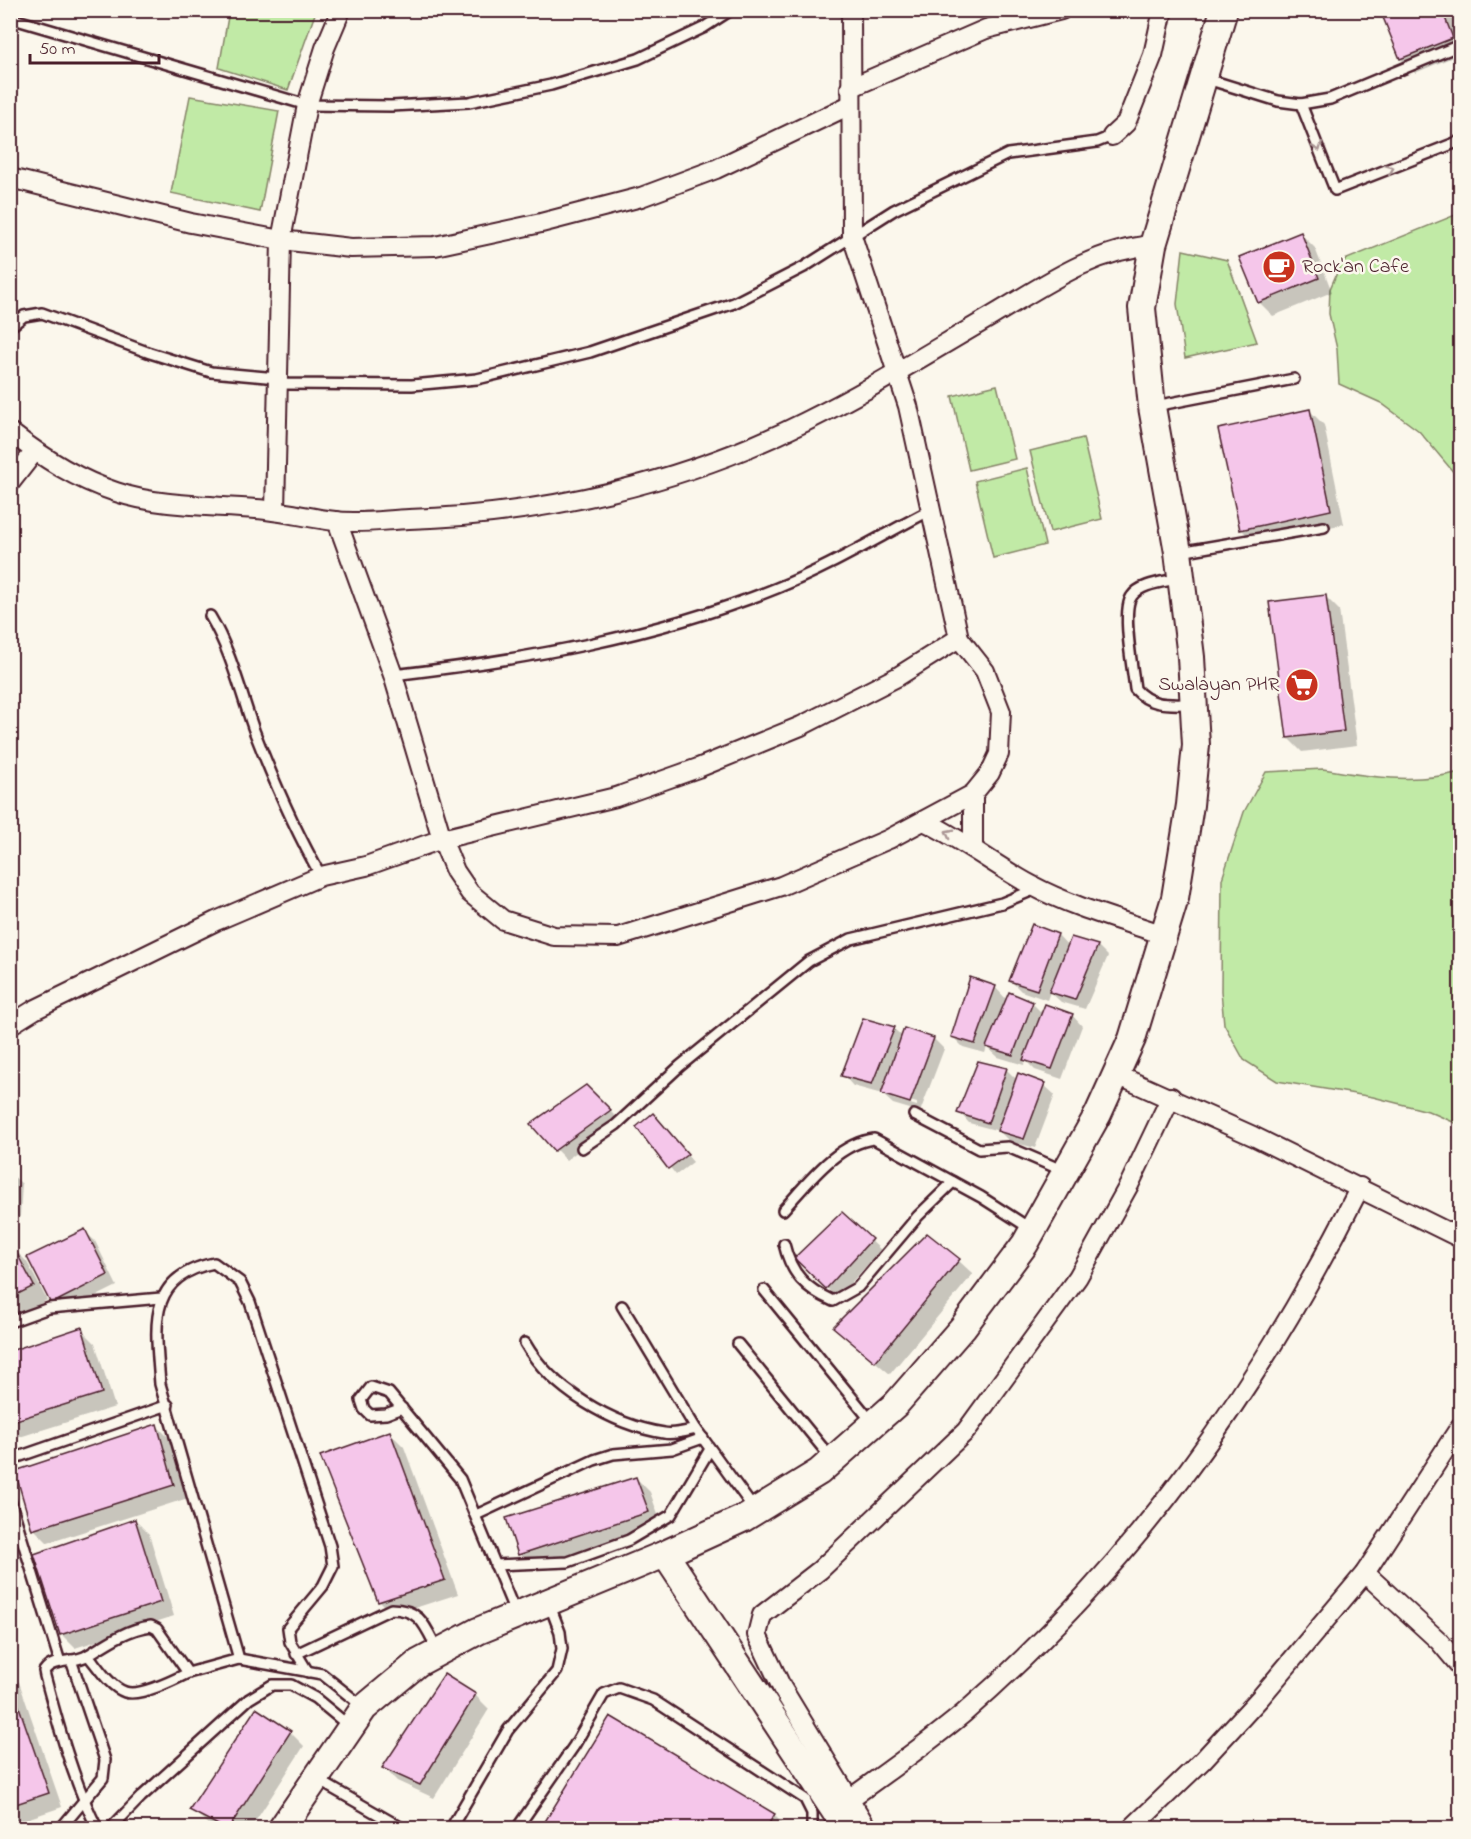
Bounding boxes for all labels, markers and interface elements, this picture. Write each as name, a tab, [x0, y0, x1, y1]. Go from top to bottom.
scale bar	[30, 27, 159, 65]
text: 50 m	[39, 37, 76, 63]
one-way arrow	[1311, 141, 1324, 152]
one-way arrow	[1383, 164, 1394, 176]
cafe icon: Rock'an Cafe	[1261, 249, 1297, 285]
place label: Rock'an Cafe	[1302, 253, 1409, 282]
supermarket icon: Swalayan PHR	[1284, 667, 1320, 703]
place label: Swalayan PHR	[1158, 671, 1280, 700]
one-way arrow	[945, 829, 955, 840]

